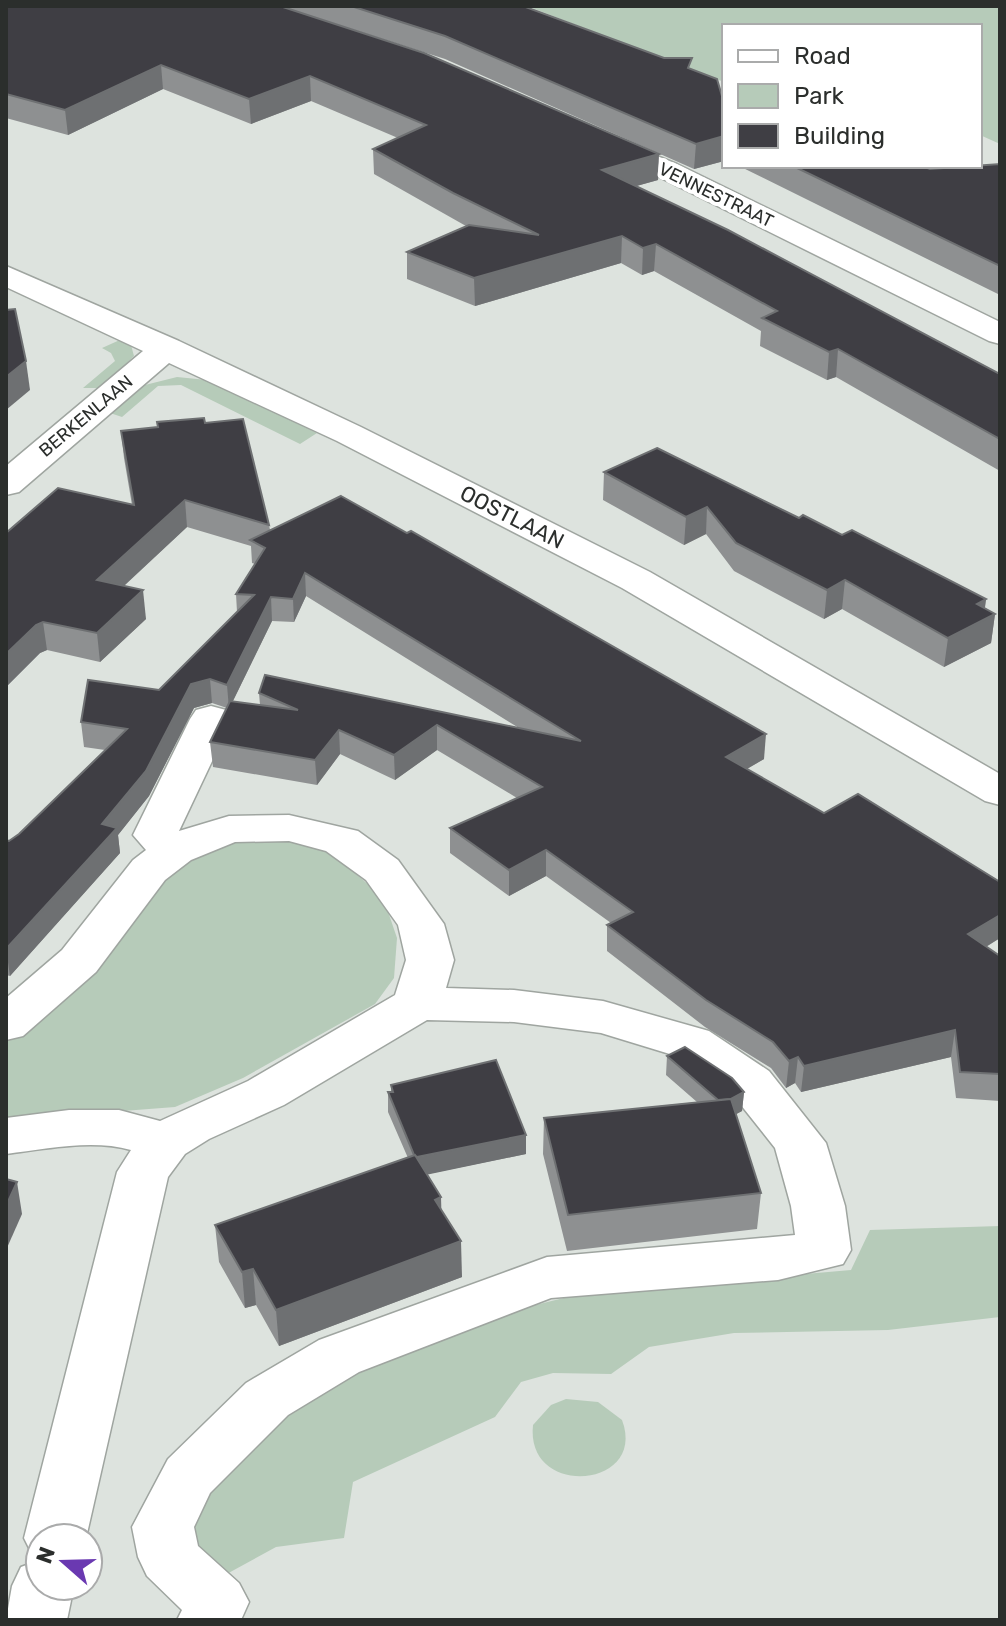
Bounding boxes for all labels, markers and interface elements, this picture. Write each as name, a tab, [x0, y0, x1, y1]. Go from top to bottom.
legend	[722, 24, 982, 168]
text: Road	[794, 42, 851, 70]
text: Park	[794, 82, 845, 110]
text: Building	[794, 122, 885, 150]
street label: VENNESTRAAT	[655, 158, 777, 232]
street label: BERKENLAAN	[35, 370, 137, 462]
street label: OOSTLAAN	[455, 479, 569, 555]
north arrow	[24, 1522, 104, 1602]
text: N	[30, 1543, 61, 1567]

